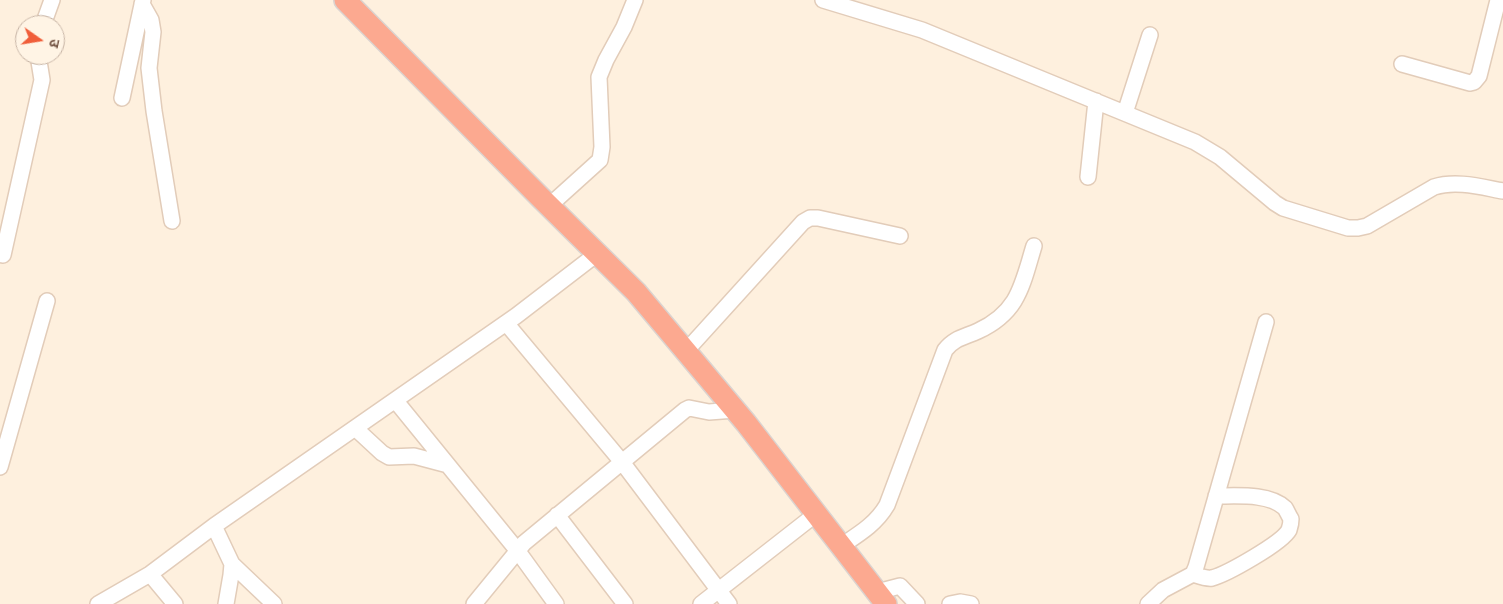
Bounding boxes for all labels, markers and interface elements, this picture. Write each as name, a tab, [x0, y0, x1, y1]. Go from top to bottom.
north arrow	[15, 15, 65, 65]
text: उ	[45, 37, 63, 49]

